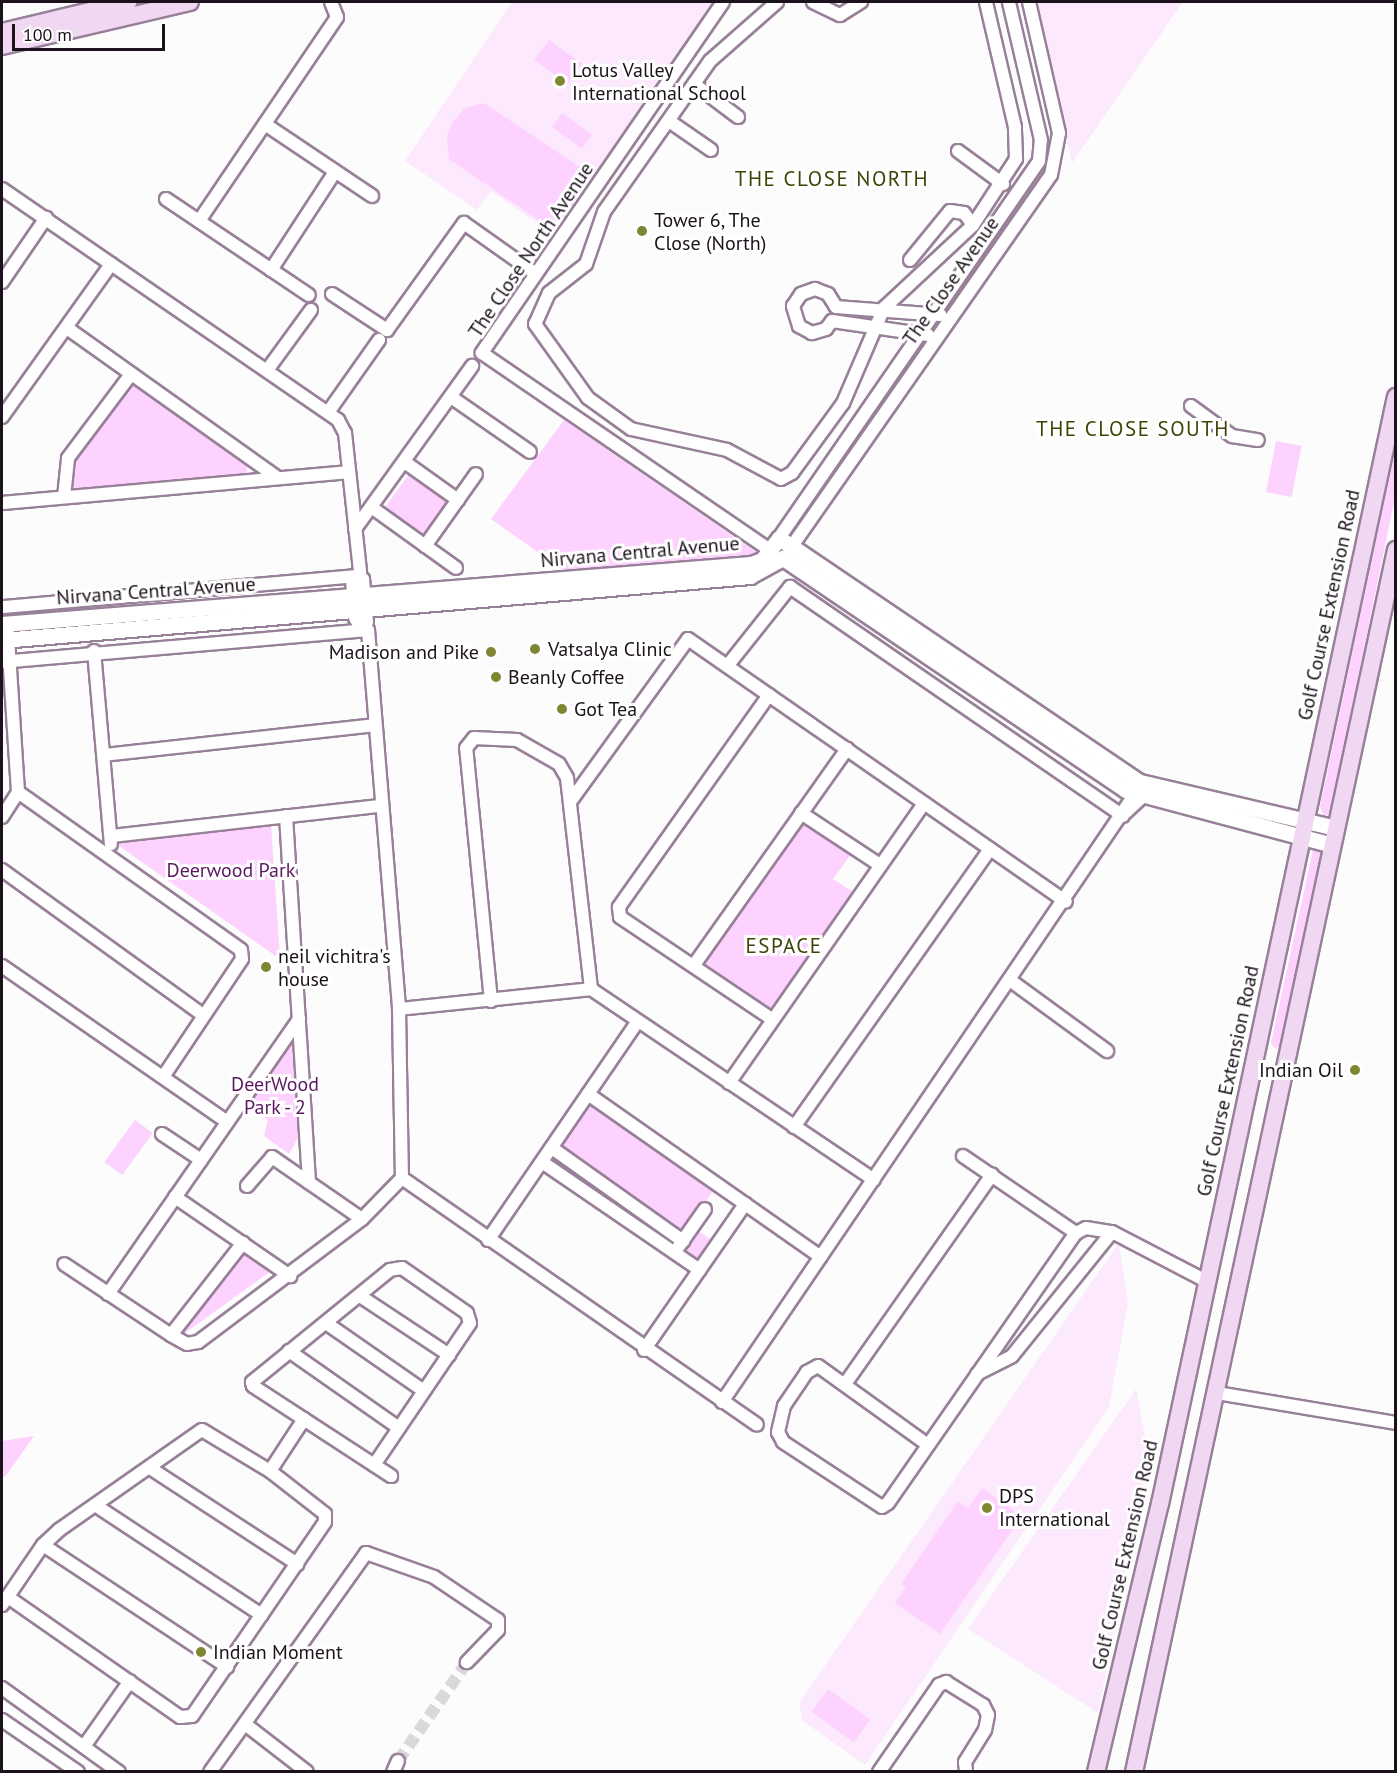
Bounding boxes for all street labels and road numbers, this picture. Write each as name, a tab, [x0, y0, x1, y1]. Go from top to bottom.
street label: The Close North Avenue	[463, 158, 599, 342]
street label: The Close Avenue	[898, 212, 1004, 350]
street label: Golf Course Extension Road	[1293, 487, 1365, 723]
street label: Nirvana Central Avenue	[539, 531, 741, 573]
street label: Nirvana Central Avenue	[55, 572, 257, 610]
street label: Golf Course Extension Road	[1192, 963, 1264, 1199]
street label: Golf Course Extension Road	[1087, 1438, 1163, 1672]

